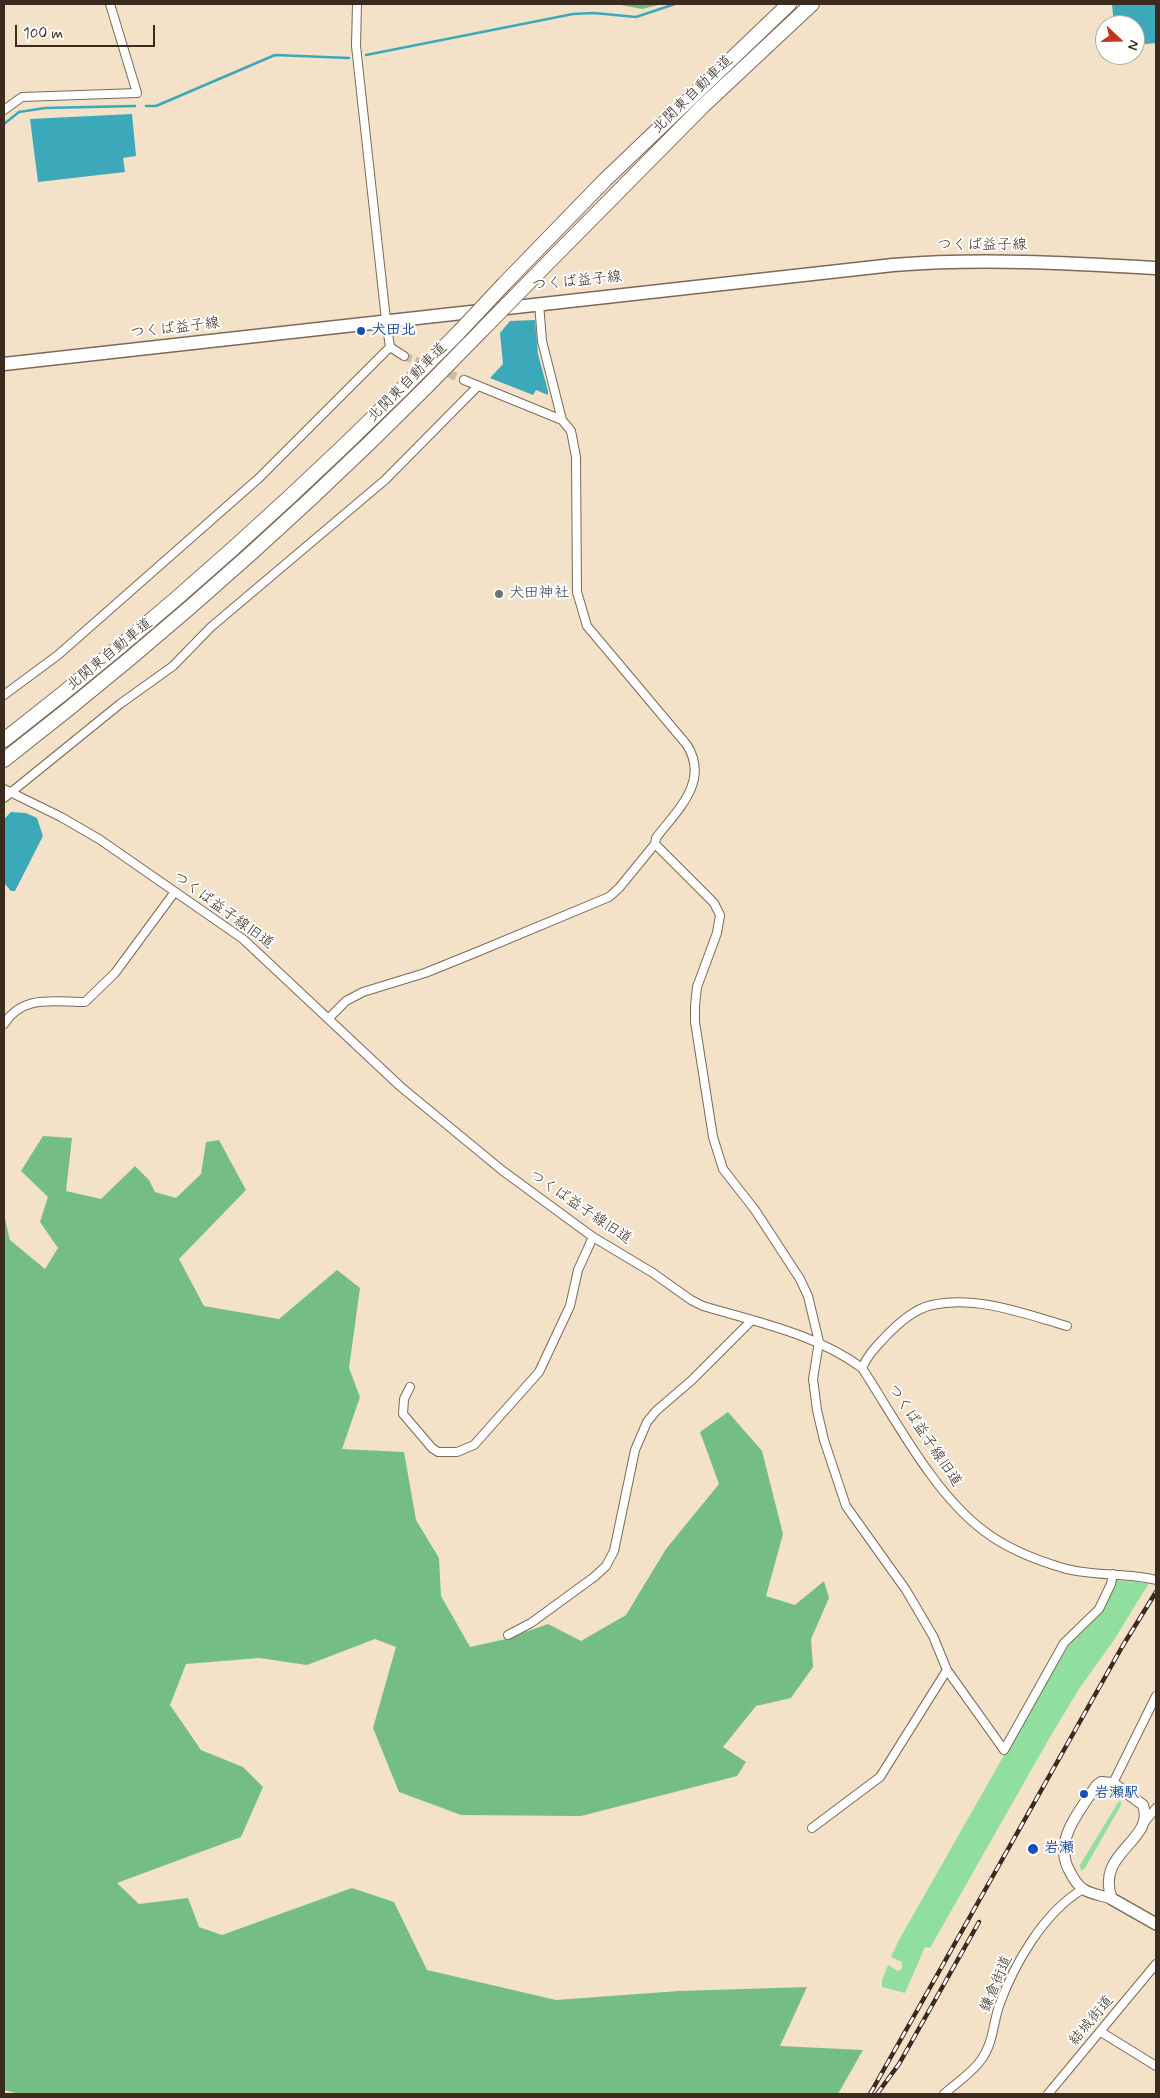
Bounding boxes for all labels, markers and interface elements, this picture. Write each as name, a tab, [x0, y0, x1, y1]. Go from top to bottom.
scale bar	[18, 15, 158, 47]
north arrow	[1095, 15, 1145, 65]
text: 100 m	[23, 24, 63, 44]
text: N	[1123, 37, 1143, 53]
street label: 北関東自動車道	[649, 52, 737, 138]
street label: つくば益子線	[937, 237, 1027, 255]
street label: つくば益子線	[531, 268, 623, 296]
street label: つくば益子線	[129, 315, 221, 343]
place label: 犬田北	[371, 322, 416, 340]
marker: 犬田北	[355, 325, 367, 337]
street label: 北関東自動車道	[365, 340, 451, 426]
place label: 犬田神社	[509, 585, 569, 603]
marker: 犬田神社	[493, 588, 505, 600]
street label: 北関東自動車道	[64, 615, 156, 695]
street label: つくば益子線旧道	[169, 868, 277, 954]
street label: つくば益子線旧道	[525, 1167, 635, 1249]
street label: つくば益子線旧道	[883, 1381, 965, 1491]
place label: 岩瀬駅	[1094, 1785, 1139, 1803]
marker: 岩瀬駅	[1078, 1788, 1090, 1800]
place label: 岩瀬	[1044, 1840, 1074, 1858]
marker: 岩瀬	[1026, 1842, 1040, 1856]
street label: 鎌倉街道	[977, 1953, 1017, 2015]
street label: 結城街道	[1066, 1992, 1118, 2050]

